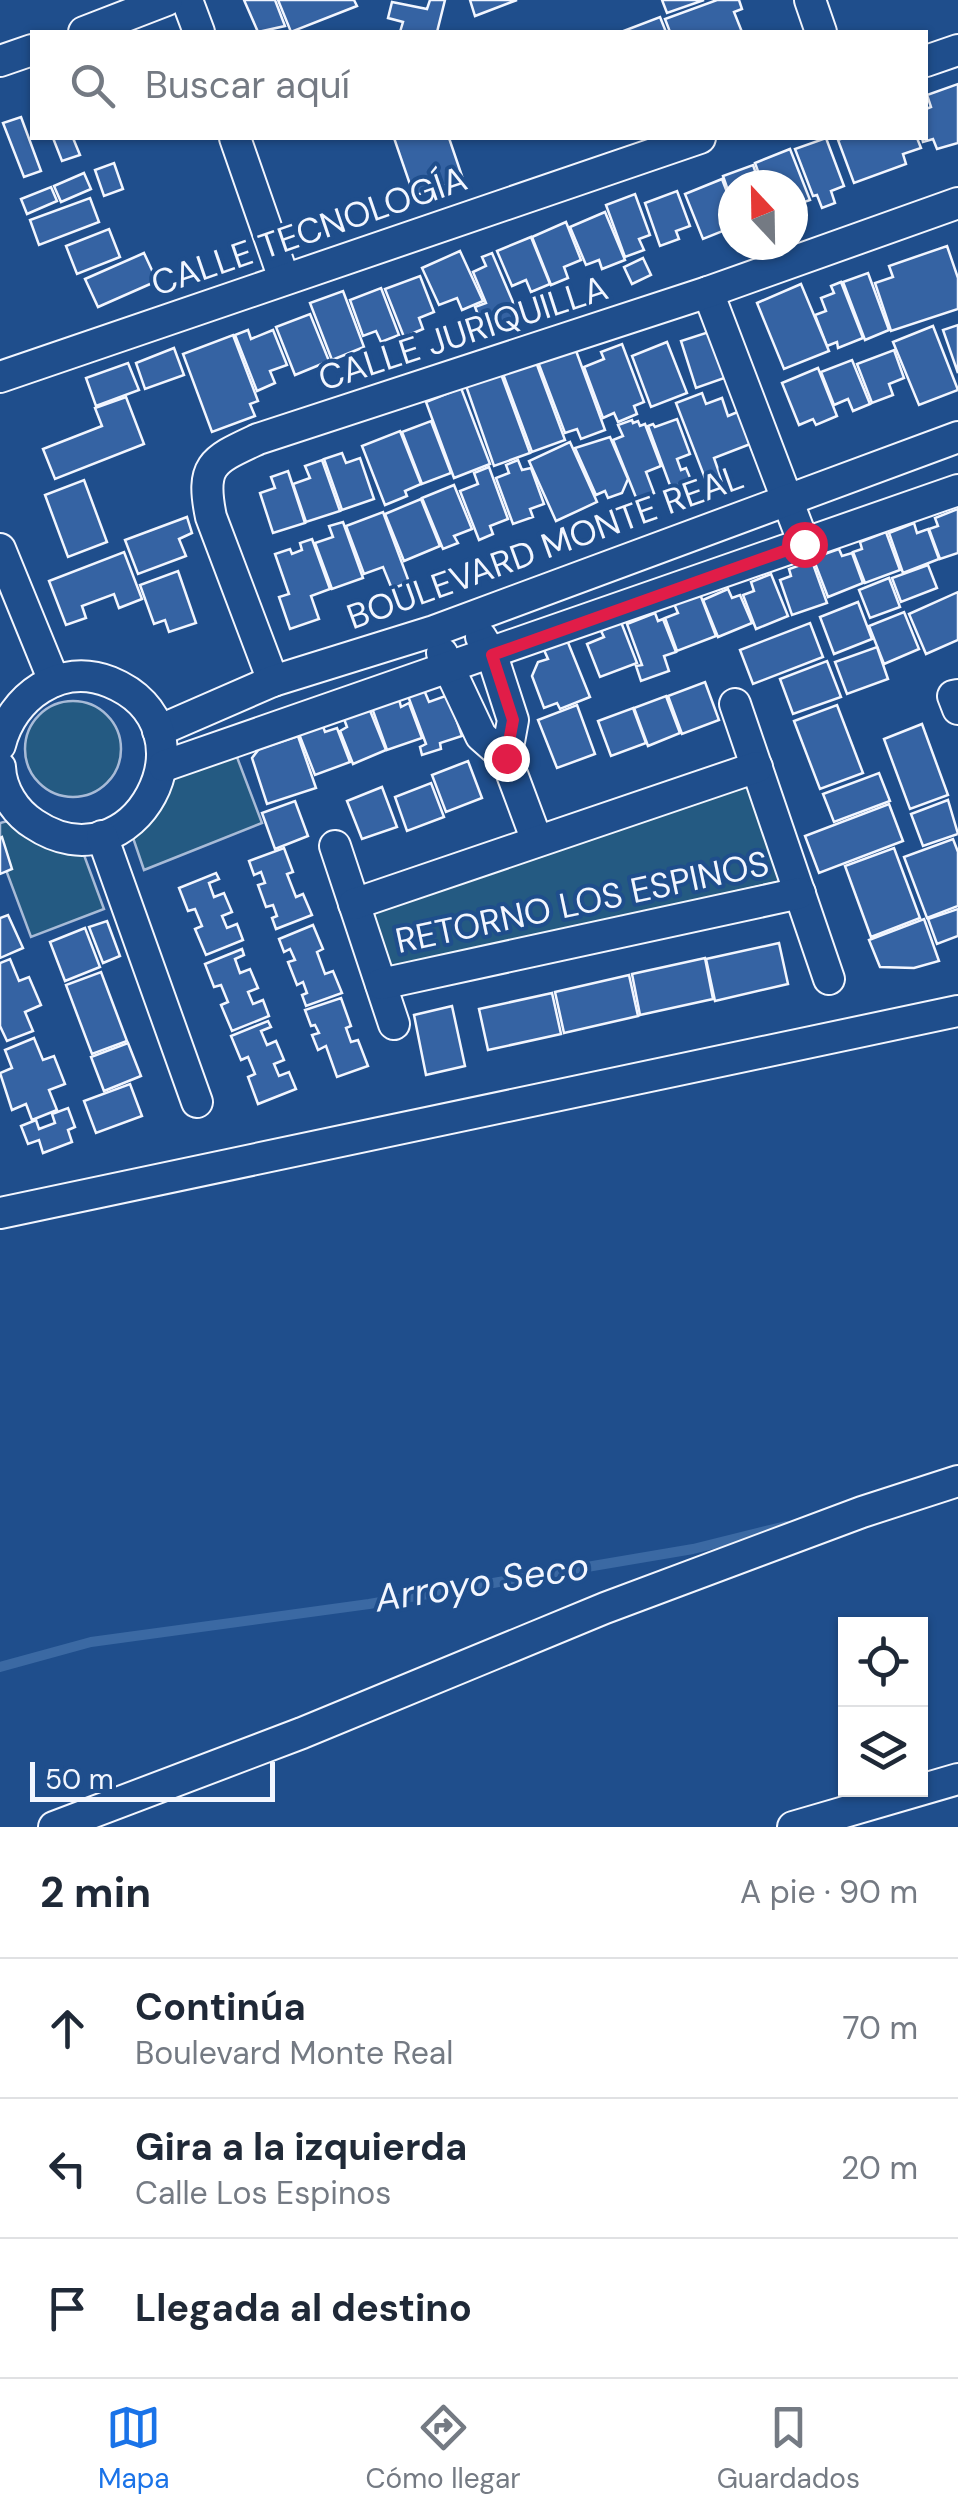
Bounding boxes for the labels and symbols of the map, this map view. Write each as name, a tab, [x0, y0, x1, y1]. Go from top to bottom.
street label: CALLE TECNOLOGÍA	[145, 155, 473, 307]
north arrow	[718, 170, 808, 260]
street label: CALLE JURIQUILLA	[313, 265, 613, 401]
street label: BOULEVARD MONTE REAL	[341, 454, 749, 640]
route start	[782, 522, 828, 568]
route end	[484, 736, 530, 782]
street label: RETORNO LOS ESPINOS	[391, 840, 773, 964]
water label: Arroyo Seco	[370, 1540, 593, 1624]
scale bar	[30, 1757, 275, 1802]

